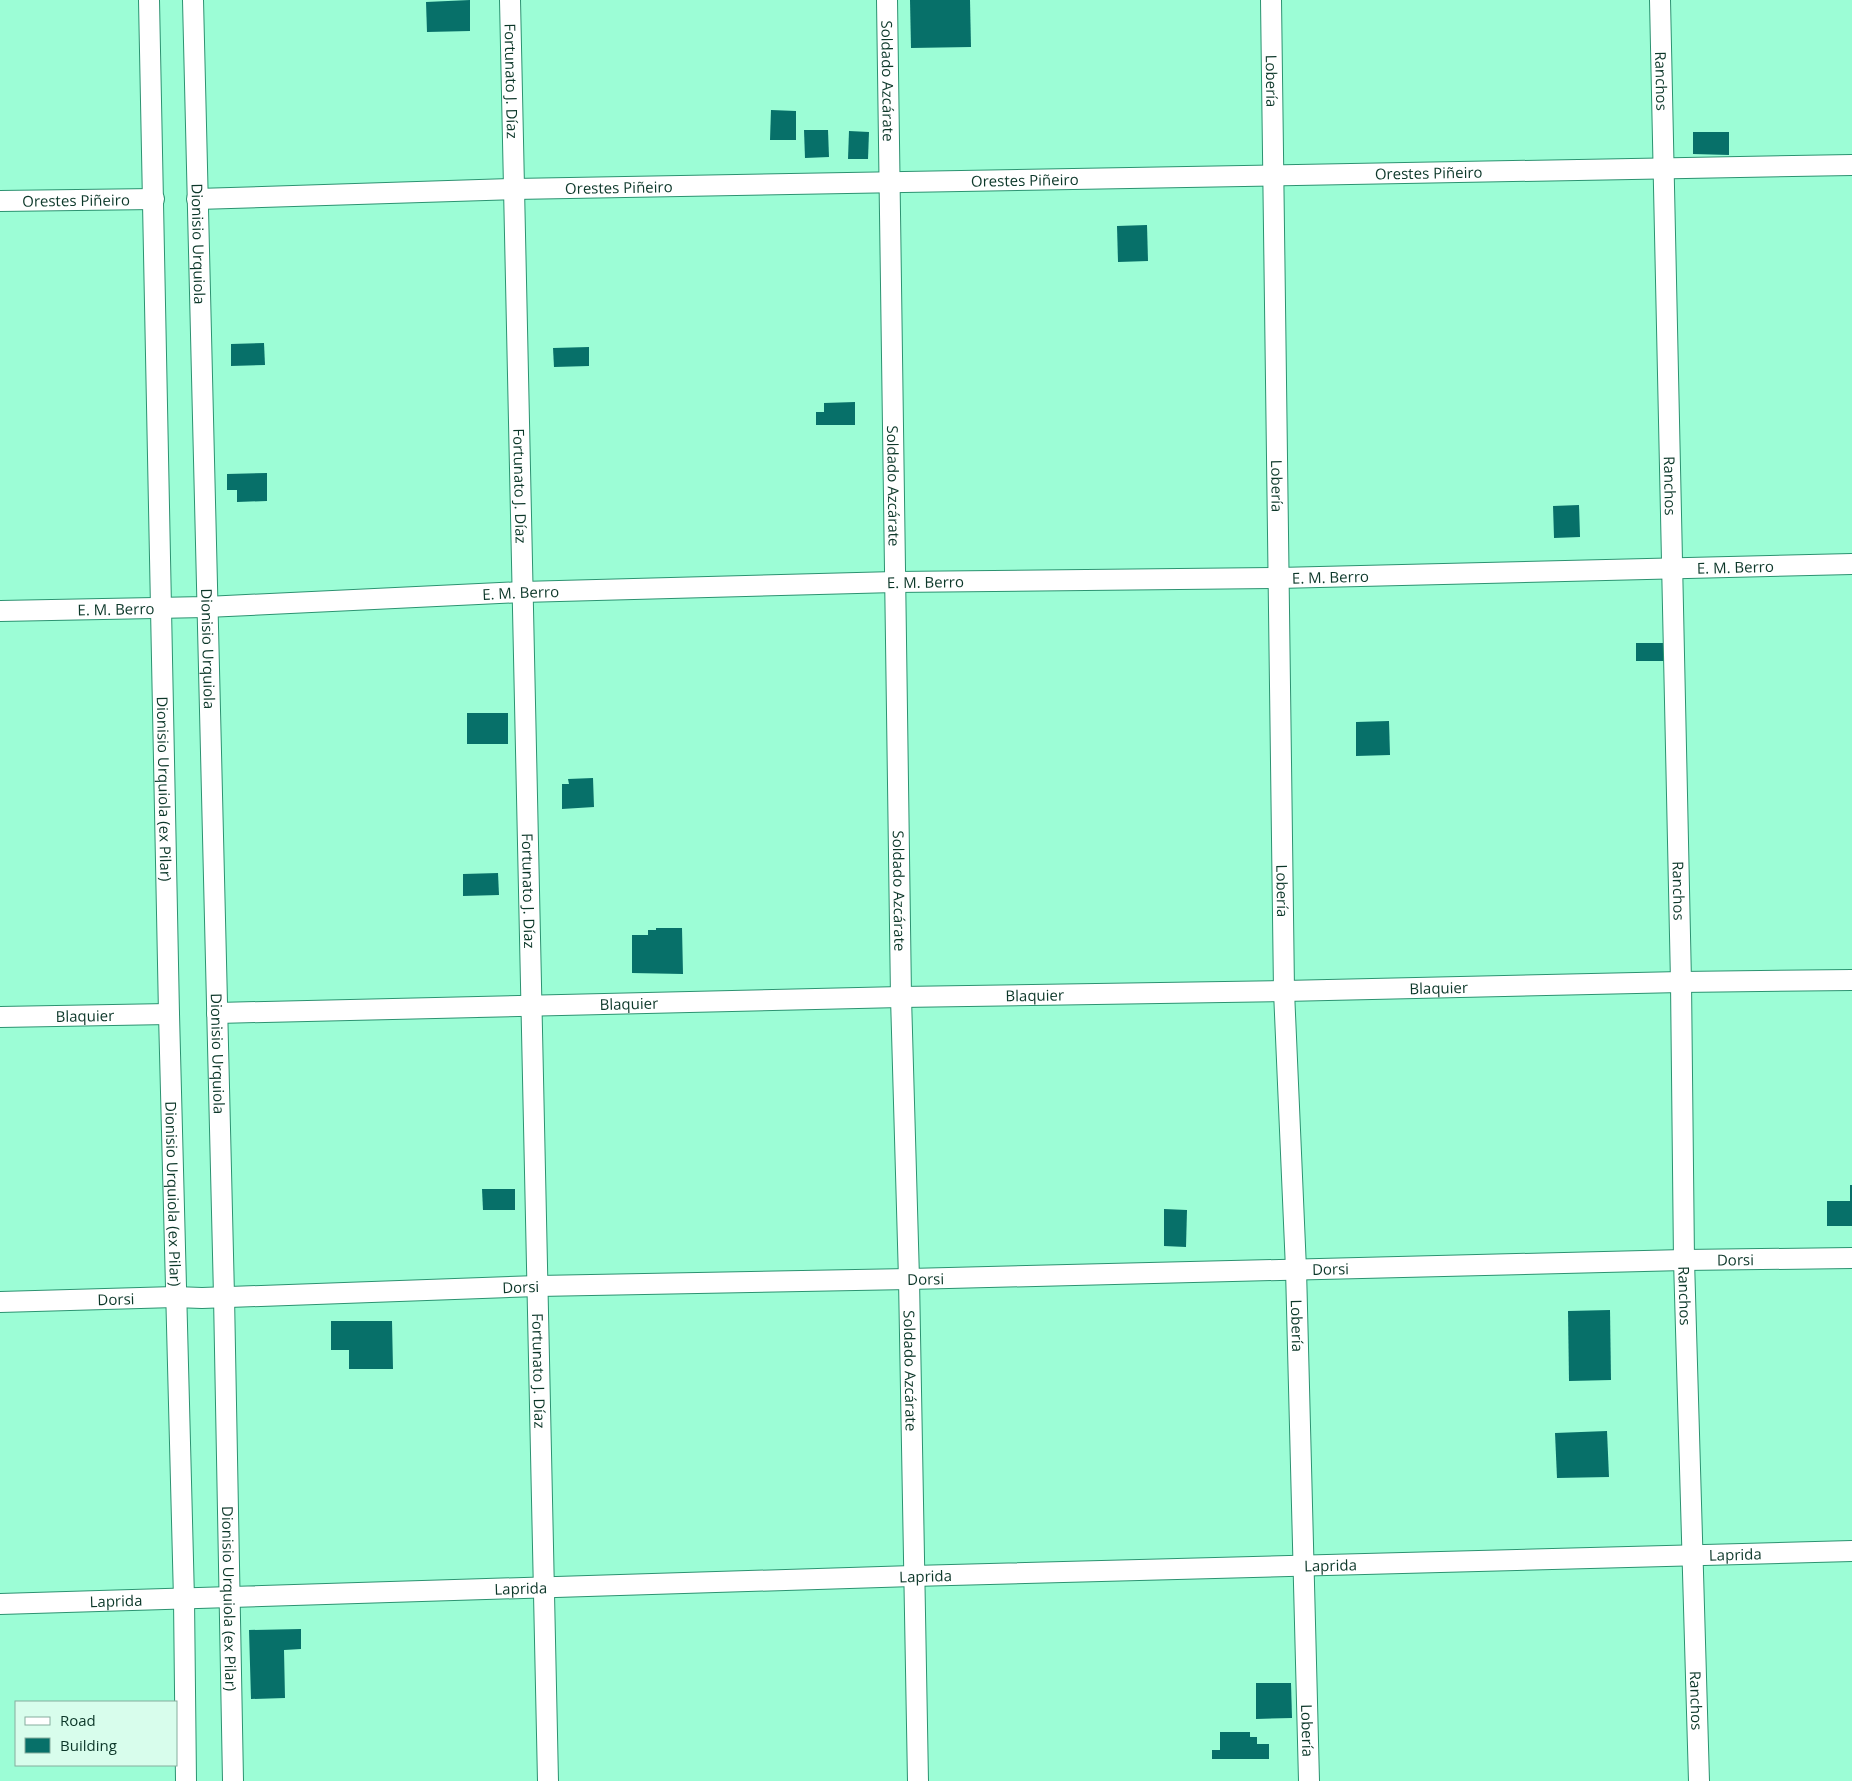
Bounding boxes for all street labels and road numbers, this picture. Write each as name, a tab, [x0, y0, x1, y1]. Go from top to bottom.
street label: Soldado Azcárate	[877, 20, 899, 142]
street label: Fortunato J. Díaz	[501, 23, 523, 139]
street label: Ranchos	[1651, 51, 1672, 111]
street label: Lobería	[1262, 54, 1282, 108]
street label: Orestes Piñeiro	[1375, 162, 1483, 184]
street label: Orestes Piñeiro	[971, 169, 1079, 191]
street label: Orestes Piñeiro	[565, 176, 673, 198]
street label: Dionisio Urquiola	[187, 183, 210, 305]
street label: Orestes Piñeiro	[22, 189, 130, 211]
street label: Soldado Azcárate	[883, 425, 905, 547]
street label: Fortunato J. Díaz	[509, 428, 532, 544]
street label: Ranchos	[1660, 456, 1681, 516]
street label: Lobería	[1267, 459, 1288, 512]
street label: E. M. Berro	[1697, 556, 1774, 578]
street label: E. M. Berro	[1292, 566, 1369, 588]
street label: E. M. Berro	[887, 571, 964, 592]
street label: E. M. Berro	[482, 581, 559, 604]
street label: Dionisio Urquiola	[197, 588, 220, 710]
street label: E. M. Berro	[77, 598, 155, 619]
street label: Dionisio Urquiola (ex Pilar)	[153, 696, 176, 882]
street label: Soldado Azcárate	[889, 830, 910, 952]
street label: Fortunato J. Díaz	[518, 833, 540, 949]
street label: Ranchos	[1668, 861, 1690, 921]
street label: Lobería	[1272, 864, 1293, 917]
street label: Blaquier	[1409, 977, 1468, 998]
street label: Blaquier	[1005, 984, 1064, 1005]
street label: Dionisio Urquiola	[207, 993, 230, 1114]
street label: Blaquier	[599, 993, 658, 1014]
street label: Blaquier	[56, 1005, 114, 1026]
street label: Dionisio Urquiola (ex Pilar)	[161, 1101, 186, 1287]
street label: Dorsi	[1717, 1249, 1754, 1270]
street label: Dorsi	[1312, 1258, 1349, 1279]
street label: Ranchos	[1674, 1266, 1696, 1326]
street label: Dorsi	[907, 1268, 944, 1289]
street label: Dorsi	[502, 1276, 540, 1297]
street label: Dorsi	[97, 1288, 135, 1309]
street label: Lobería	[1287, 1299, 1308, 1352]
street label: Soldado Azcárate	[900, 1310, 922, 1431]
street label: Fortunato J. Díaz	[528, 1313, 550, 1429]
street label: Dionisio Urquiola (ex Pilar)	[218, 1506, 241, 1691]
street label: Laprida	[1709, 1543, 1762, 1565]
street label: Laprida	[1304, 1554, 1357, 1576]
street label: Laprida	[899, 1565, 952, 1586]
street label: Laprida	[494, 1577, 547, 1599]
street label: Laprida	[89, 1590, 143, 1611]
street label: Ranchos	[1686, 1671, 1708, 1731]
street label: Lobería	[1297, 1704, 1318, 1757]

